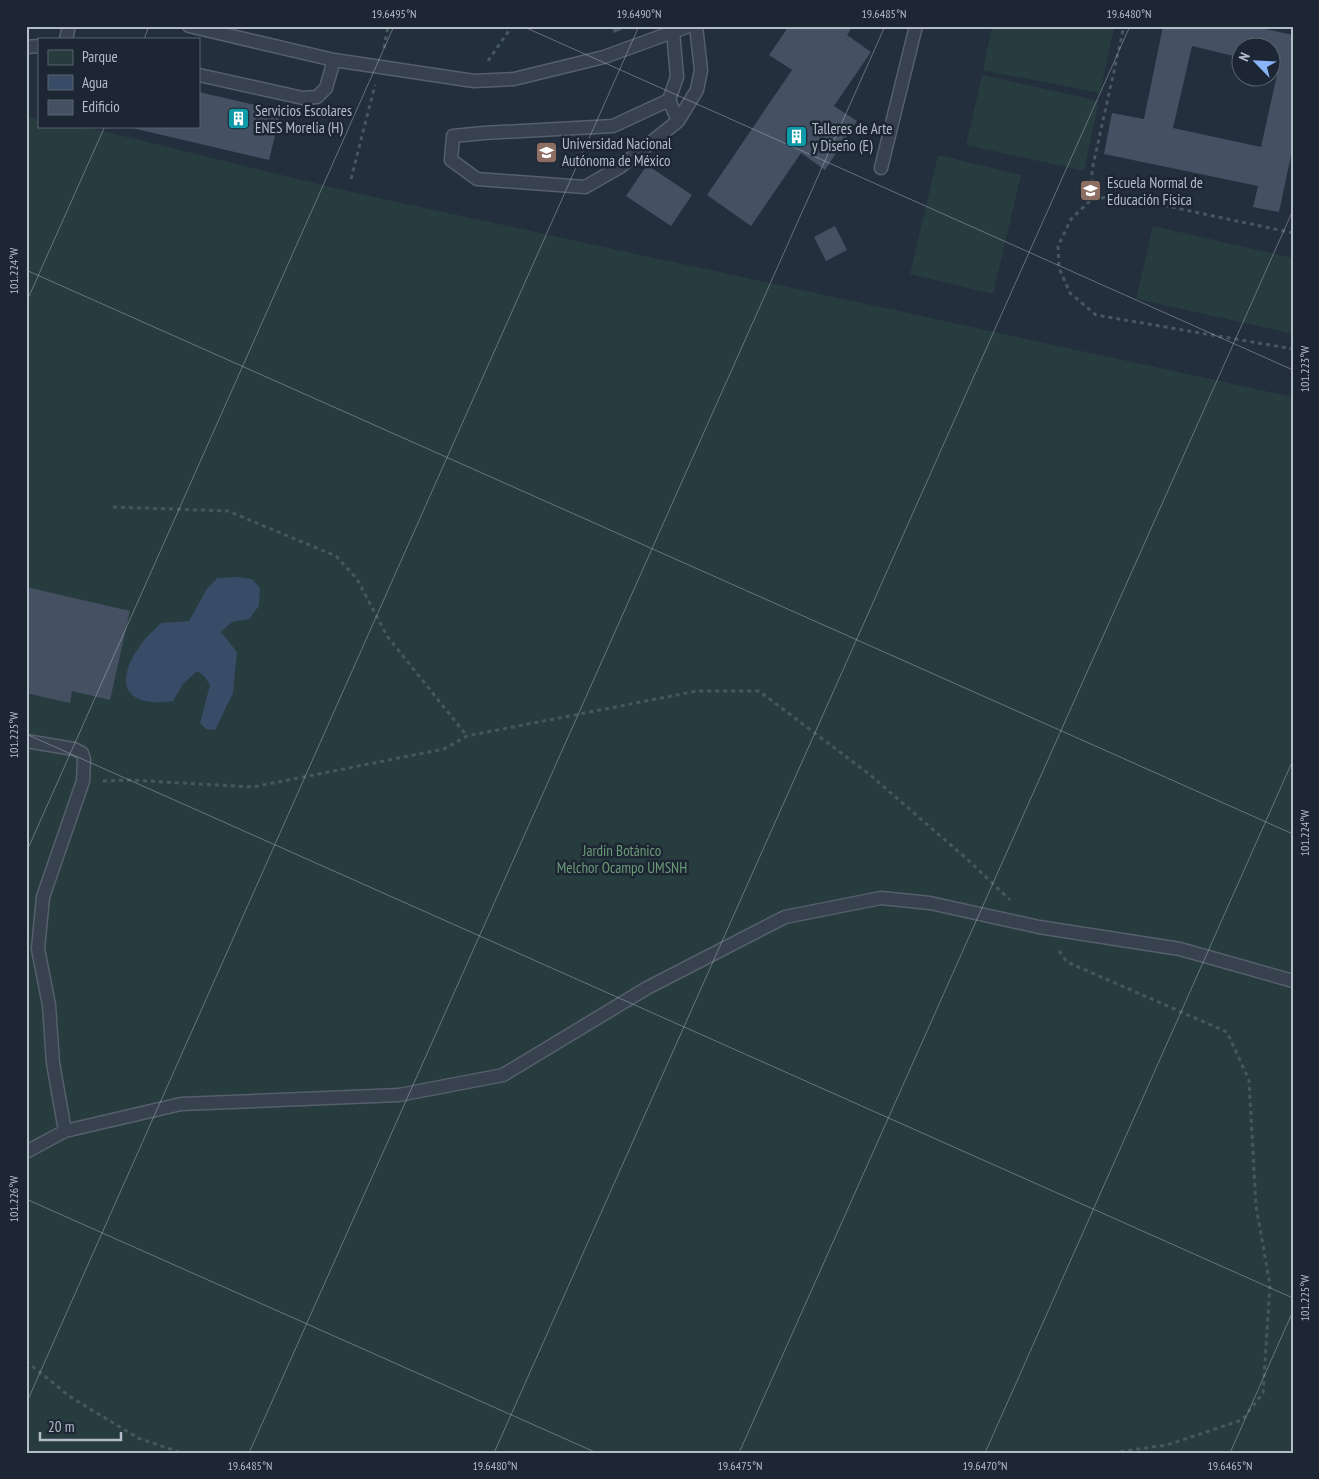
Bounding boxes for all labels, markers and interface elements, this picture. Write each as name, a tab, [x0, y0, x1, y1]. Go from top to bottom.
text: 19.6495°N	[371, 6, 417, 21]
text: 19.6490°N	[616, 6, 662, 21]
text: 19.6485°N	[861, 6, 907, 21]
text: 19.6480°N	[1106, 6, 1152, 21]
legend	[38, 38, 200, 128]
north arrow	[1232, 38, 1282, 88]
text: Parque	[82, 47, 118, 66]
text: N	[1234, 50, 1254, 64]
text: Agua	[82, 73, 108, 92]
text: Edificio	[82, 97, 120, 116]
place label: Servicios Escolares ENES Morelia (H)	[255, 101, 352, 137]
building icon: Servicios Escolares ENES Morelia (H)	[227, 107, 251, 131]
place label: Talleres de Arte y Diseño (E)	[812, 119, 892, 155]
building icon: Talleres de Arte y Diseño (E)	[784, 125, 808, 149]
place label: Universidad Nacional Autónoma de México	[562, 134, 672, 170]
school or university icon: Universidad Nacional Autónoma de México	[534, 140, 558, 164]
place label: Escuela Normal de Educación Física	[1107, 173, 1203, 209]
school or university icon: Escuela Normal de Educación Física	[1079, 179, 1103, 203]
text: 101.224°W	[6, 248, 21, 294]
text: 101.223°W	[1297, 346, 1312, 392]
text: 101.225°W	[6, 712, 21, 758]
text: 101.224°W	[1297, 810, 1312, 856]
park label: Jardín Botánico Melchor Ocampo UMSNH	[557, 841, 687, 877]
text: 101.226°W	[6, 1176, 21, 1222]
text: 101.225°W	[1297, 1275, 1312, 1321]
scale bar	[40, 1409, 121, 1441]
text: 20 m	[48, 1417, 74, 1436]
text: 19.6485°N	[227, 1458, 273, 1473]
text: 19.6480°N	[472, 1458, 518, 1473]
text: 19.6475°N	[717, 1458, 763, 1473]
text: 19.6470°N	[962, 1458, 1008, 1473]
text: 19.6465°N	[1207, 1458, 1253, 1473]

